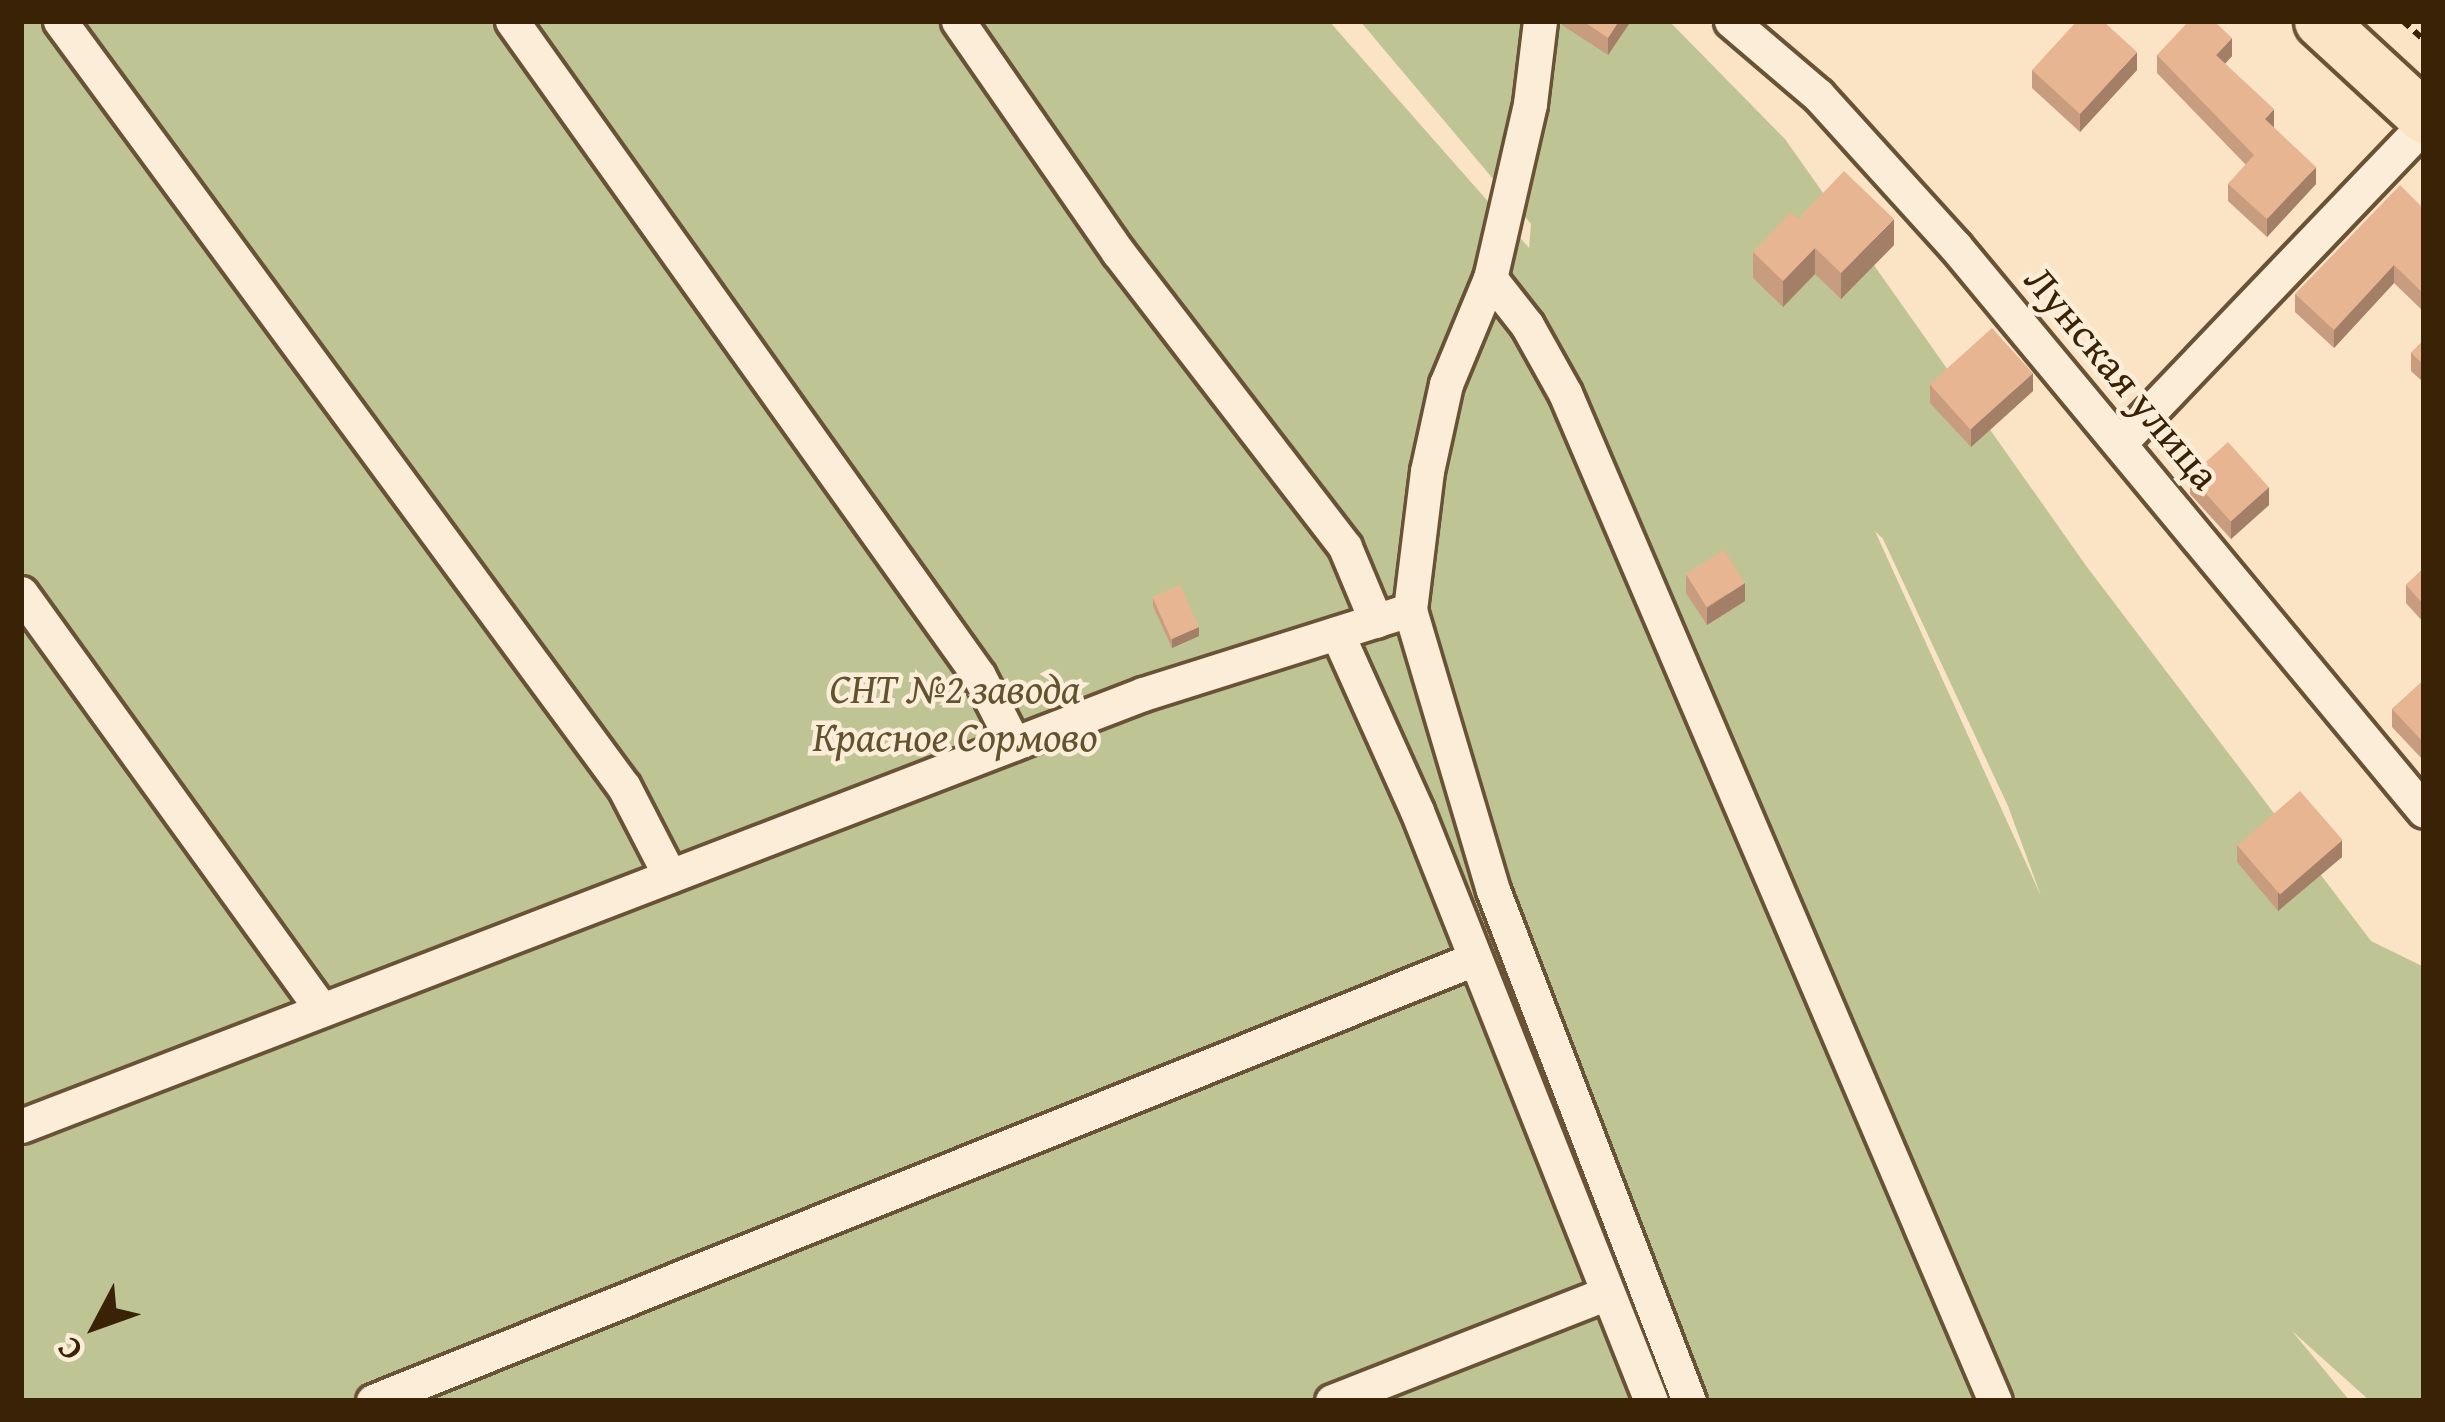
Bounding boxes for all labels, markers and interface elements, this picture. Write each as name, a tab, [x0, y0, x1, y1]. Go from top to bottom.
street label: Лунская улица	[2015, 255, 2231, 499]
park label: СНТ №2 завода Красное Сормово	[812, 663, 1098, 762]
north arrow	[36, 1266, 156, 1386]
text: С	[45, 1327, 93, 1372]

